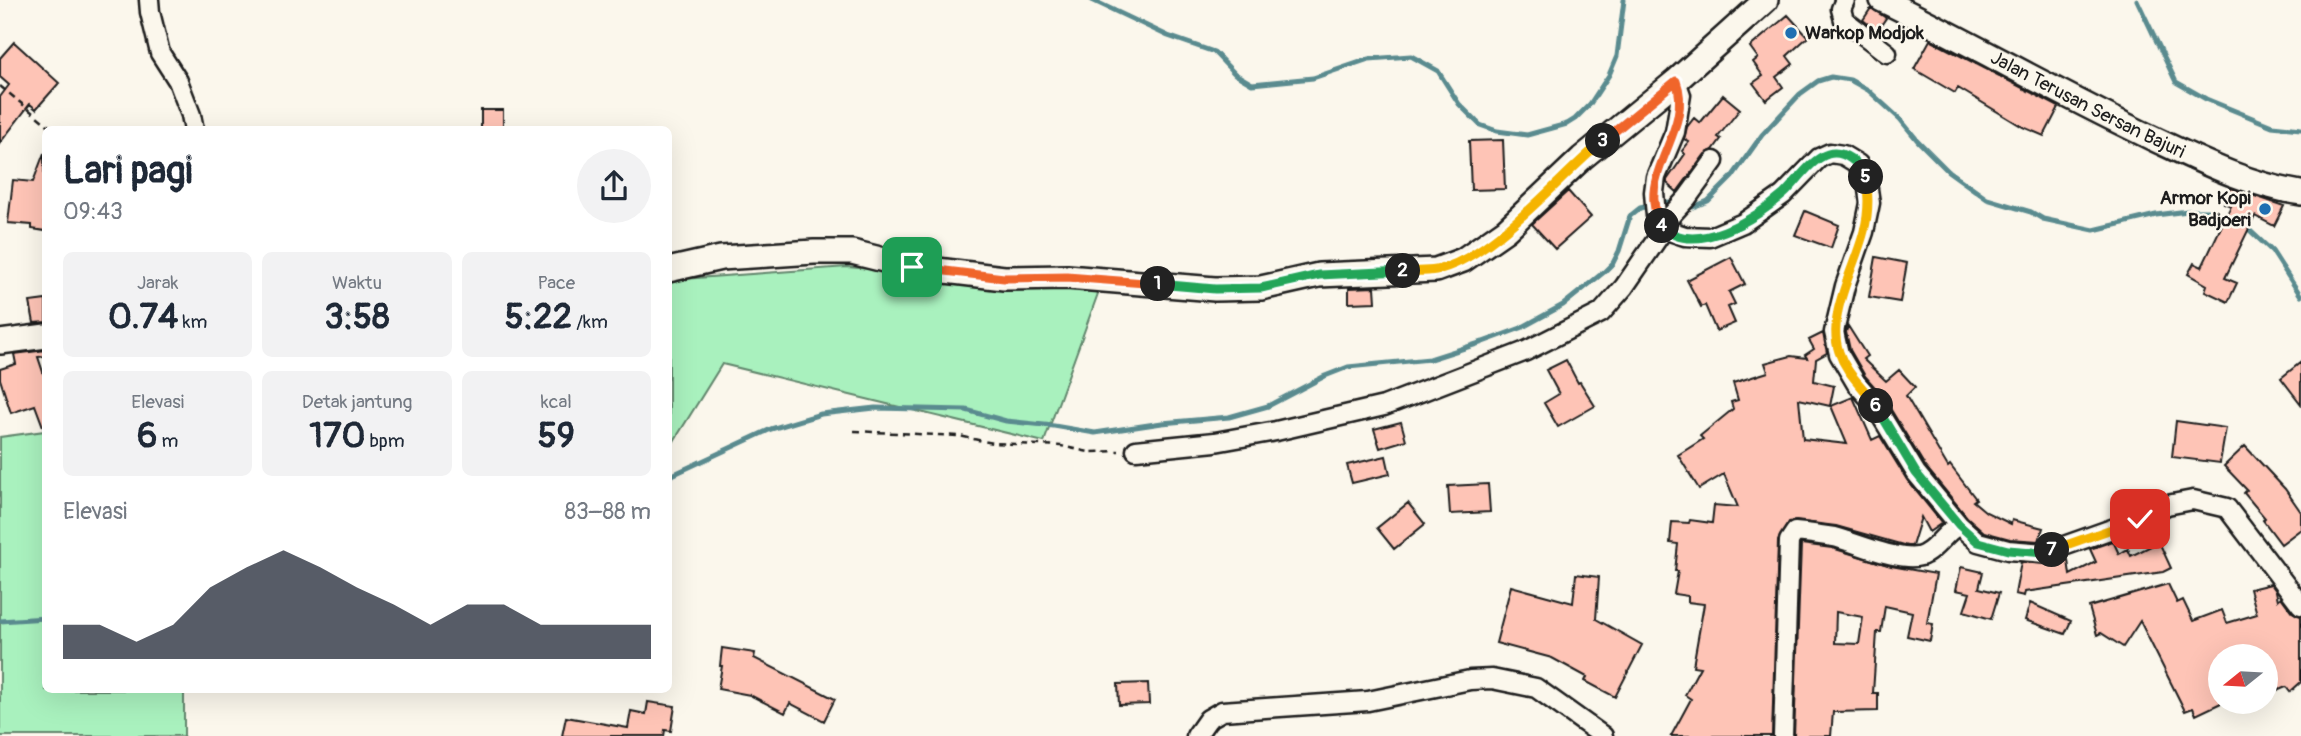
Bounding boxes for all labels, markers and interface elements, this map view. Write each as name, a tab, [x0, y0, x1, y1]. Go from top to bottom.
place label: Warkop Modjok	[1805, 21, 1925, 45]
marker: Warkop Modjok	[1783, 25, 1799, 41]
street label: Jalan Terusan Sersan Bajuri	[1987, 46, 2189, 164]
pin: 3	[1586, 124, 1620, 158]
text: 3	[1597, 128, 1608, 152]
text: Lari pagi	[63, 147, 192, 195]
button: share	[577, 149, 651, 223]
pin: 5	[1848, 160, 1884, 194]
text: 5	[1860, 164, 1871, 188]
place label: Armor Kopi Badjoeri	[2160, 186, 2252, 232]
text: 09:43	[63, 197, 123, 226]
marker: Armor Kopi Badjoeri	[2257, 201, 2273, 217]
pin: 4	[1644, 208, 1680, 244]
text: 4	[1656, 213, 1667, 237]
pin	[882, 237, 942, 297]
icon: arrive	[893, 248, 931, 286]
pin: 2	[1386, 254, 1420, 288]
text: 2	[1397, 258, 1408, 282]
pin: 1	[1140, 266, 1176, 302]
text: Jarak	[137, 271, 178, 295]
text: Waktu	[332, 271, 382, 295]
text: Pace	[538, 271, 575, 295]
text: 1	[1154, 271, 1161, 295]
text: 0.74	[108, 295, 178, 339]
text: 3:58	[324, 295, 390, 339]
text: 5:22	[505, 295, 572, 339]
text: km	[178, 310, 207, 334]
text: /km	[572, 310, 608, 334]
pin: 6	[1858, 388, 1894, 424]
text: Elevasi	[131, 390, 184, 414]
text: Detak jantung	[302, 390, 412, 414]
text: kcal	[541, 390, 572, 414]
text: 6	[1870, 393, 1881, 417]
text: 6	[137, 414, 157, 458]
text: 170	[309, 414, 365, 458]
text: 59	[538, 414, 575, 458]
text: m	[157, 429, 178, 453]
text: bpm	[365, 429, 405, 453]
pin	[2110, 489, 2170, 549]
text: Elevasi	[63, 497, 127, 526]
text: 83–88 m	[564, 497, 651, 526]
icon: check	[2121, 500, 2159, 538]
pin: 7	[2035, 532, 2070, 568]
text: 7	[2046, 537, 2057, 561]
north arrow	[2208, 644, 2278, 714]
map controls	[2208, 644, 2278, 714]

